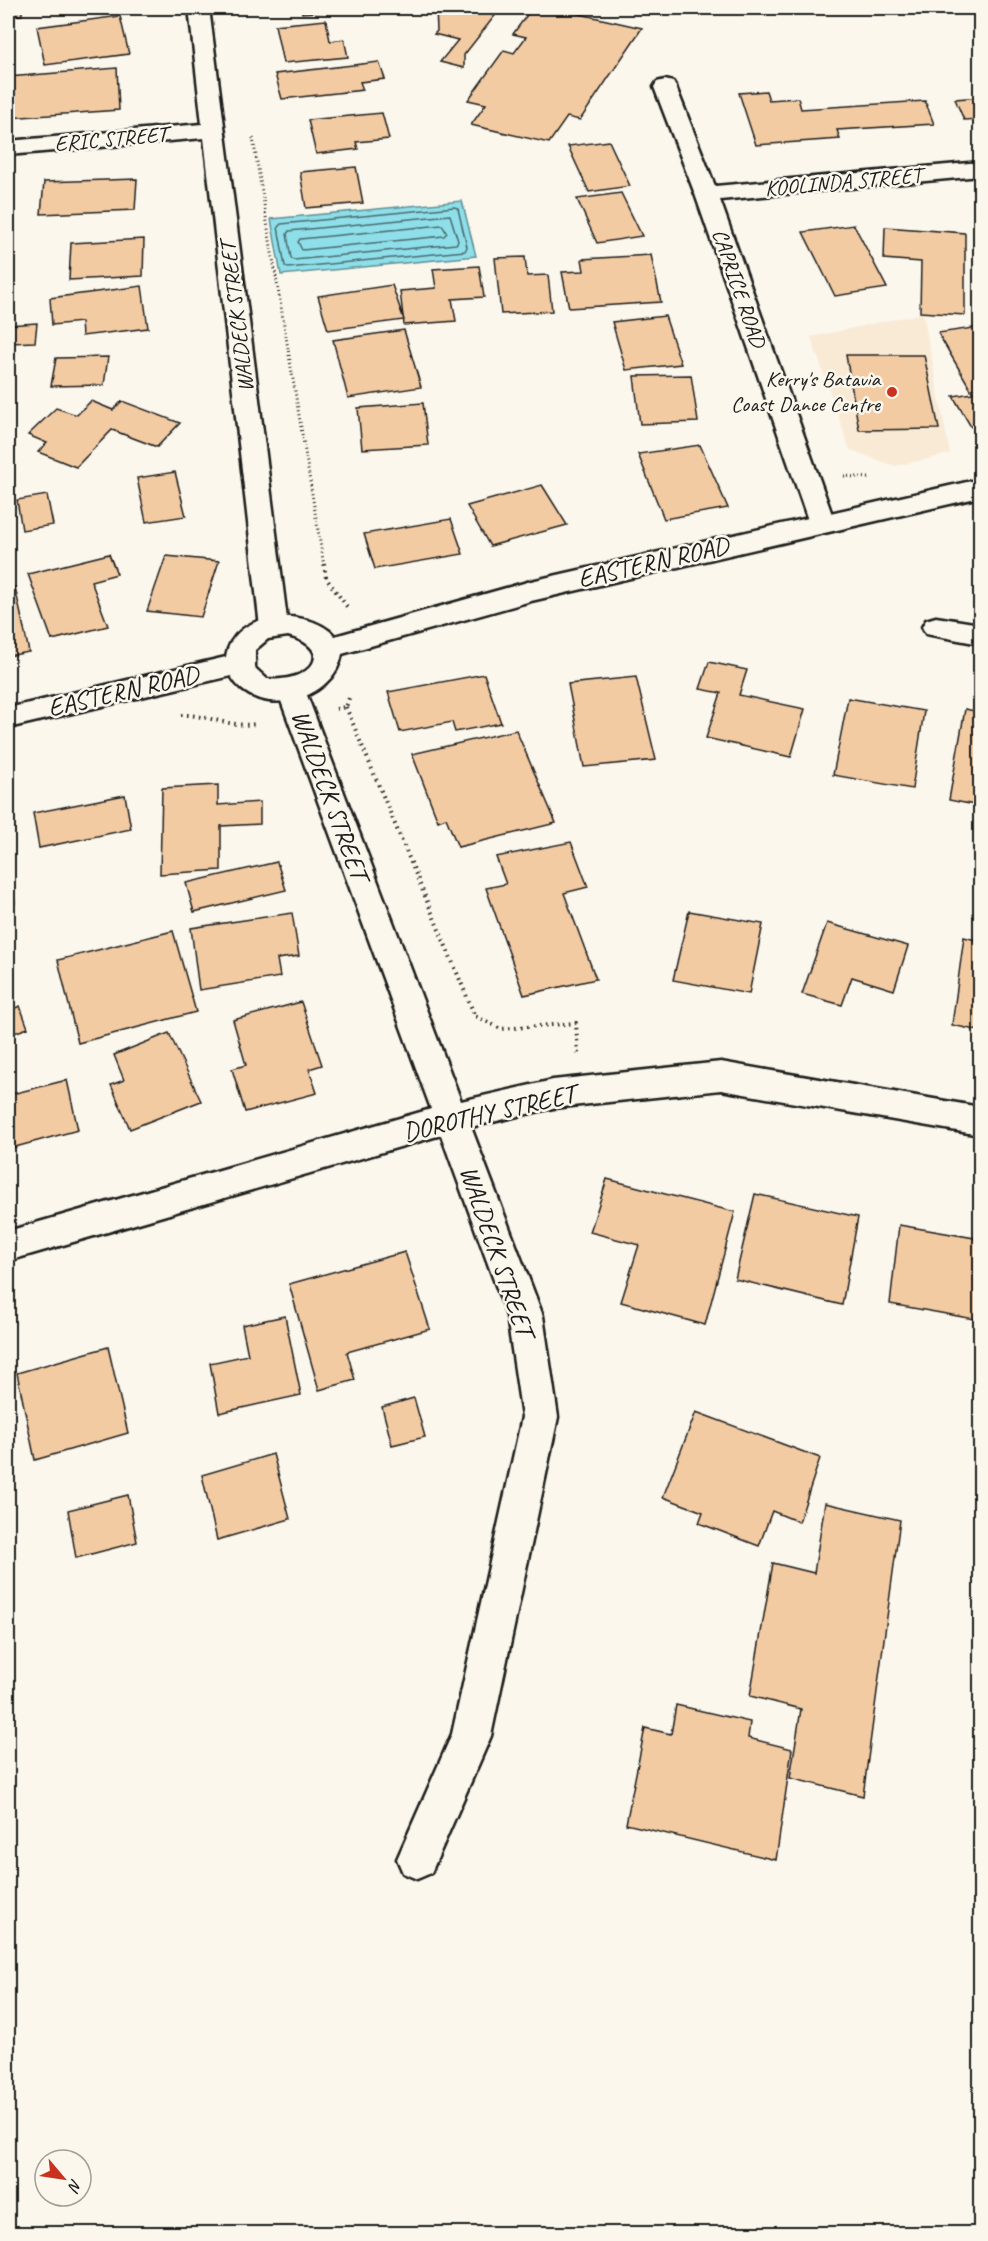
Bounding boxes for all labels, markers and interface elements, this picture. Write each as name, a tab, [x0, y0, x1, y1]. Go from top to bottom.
street label: ERIC STREET	[53, 120, 174, 158]
street label: KOOLINDA STREET	[764, 161, 928, 203]
street label: CAPRICE ROAD	[706, 225, 773, 353]
street label: WALDECK STREET	[213, 235, 260, 394]
place label: Kerry's Batavia Coast Dance Centre	[731, 365, 882, 418]
marker: Kerry's Batavia Coast Dance Centre	[885, 385, 899, 399]
street label: EASTERN ROAD	[575, 528, 734, 595]
street label: EASTERN ROAD	[45, 657, 204, 724]
street label: WALDECK STREET	[284, 706, 378, 891]
street label: DOROTHY STREET	[400, 1076, 585, 1149]
street label: WALDECK STREET	[452, 1161, 544, 1347]
north arrow	[33, 2148, 93, 2208]
text: N	[63, 2176, 86, 2197]

